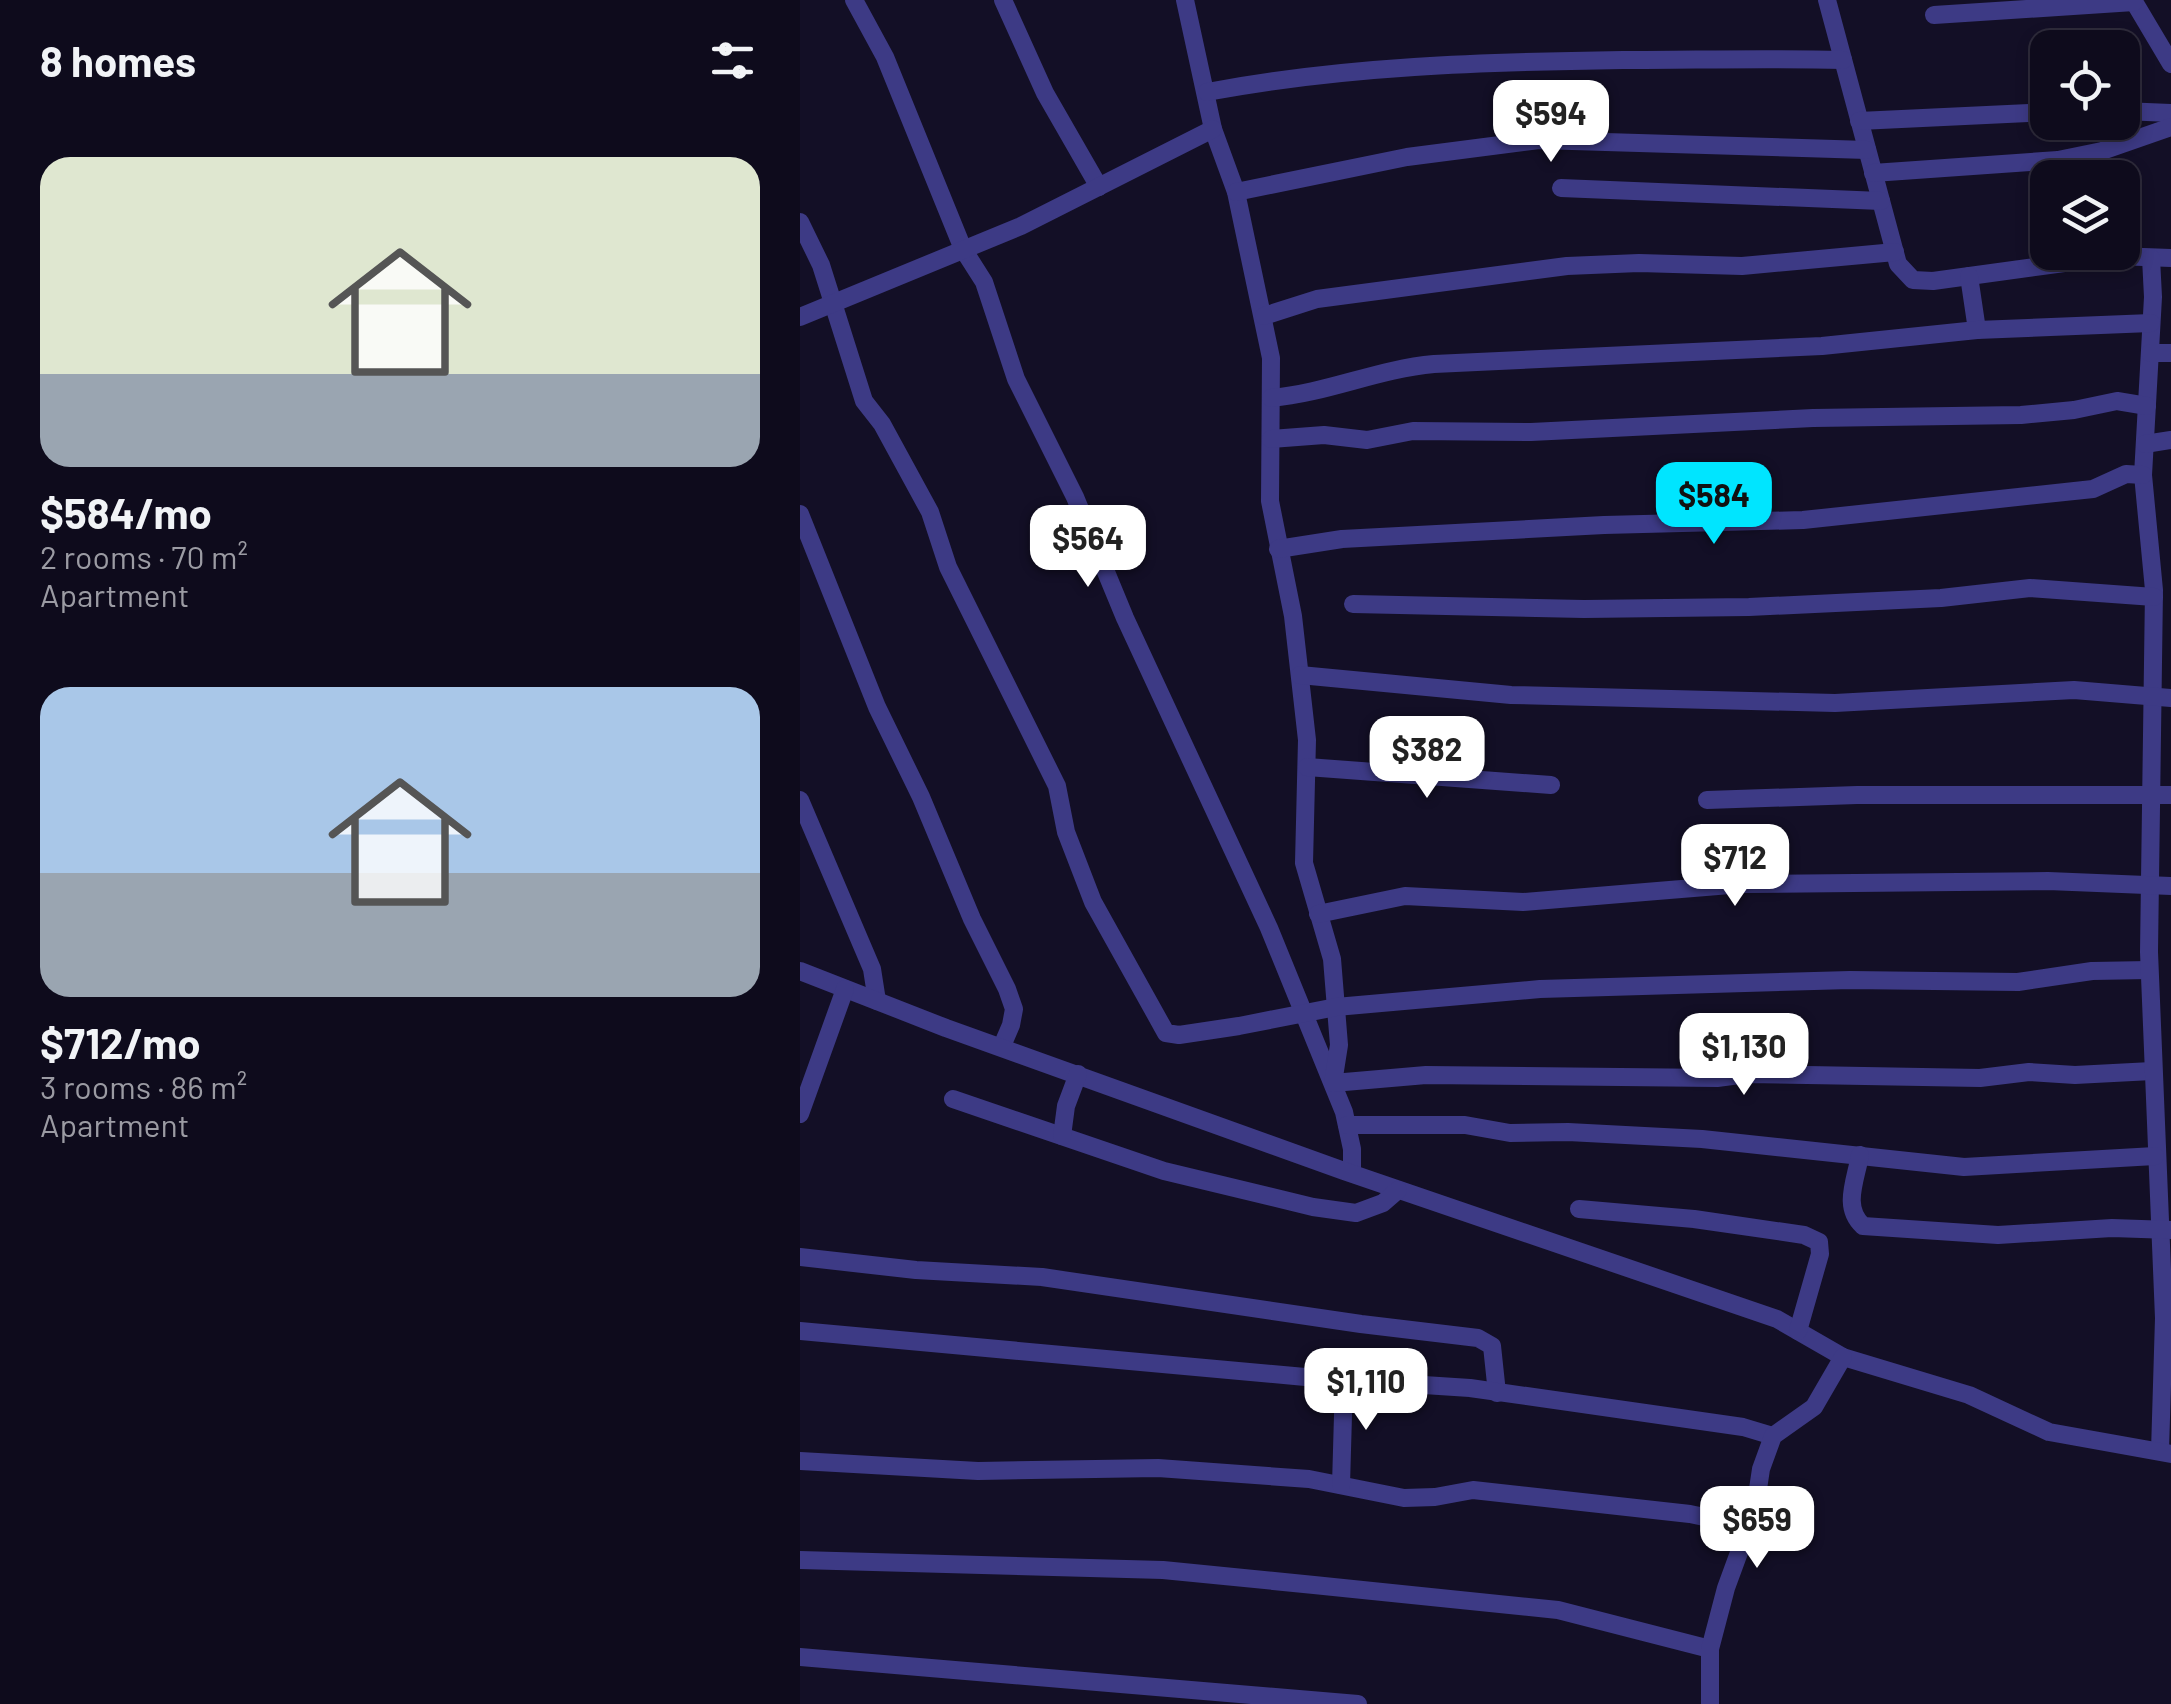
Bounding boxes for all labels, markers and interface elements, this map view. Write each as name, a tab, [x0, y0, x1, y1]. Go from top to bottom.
map controls	[2030, 30, 2140, 270]
button: locate	[2030, 30, 2140, 140]
icon: filters	[705, 33, 760, 88]
text: 8 homes	[40, 35, 196, 85]
pin: $594	[1492, 80, 1610, 165]
text: $594	[1515, 93, 1587, 131]
button: layers	[2030, 160, 2140, 270]
icon: home	[310, 222, 490, 402]
pin: $584	[1655, 462, 1773, 547]
text: $584	[1678, 475, 1750, 513]
text: $584/mo	[40, 487, 212, 537]
pin: $564	[1029, 505, 1147, 590]
text: $564	[1052, 518, 1124, 556]
text: 2 rooms · 70 m²	[40, 537, 248, 575]
text: Apartment	[40, 575, 189, 613]
pin: $382	[1368, 716, 1486, 801]
text: $382	[1392, 729, 1462, 767]
icon: home	[310, 752, 490, 932]
pin: $712	[1676, 824, 1794, 909]
text: $712	[1703, 837, 1767, 875]
pin: $1,130	[1663, 1013, 1825, 1098]
text: $712/mo	[40, 1017, 201, 1067]
text: $1,130	[1702, 1026, 1786, 1064]
text: 3 rooms · 86 m²	[40, 1067, 247, 1105]
text: Apartment	[40, 1105, 189, 1143]
pin: $1,110	[1285, 1348, 1447, 1433]
text: $1,110	[1326, 1361, 1406, 1399]
pin: $659	[1698, 1486, 1816, 1571]
text: $659	[1722, 1499, 1792, 1537]

